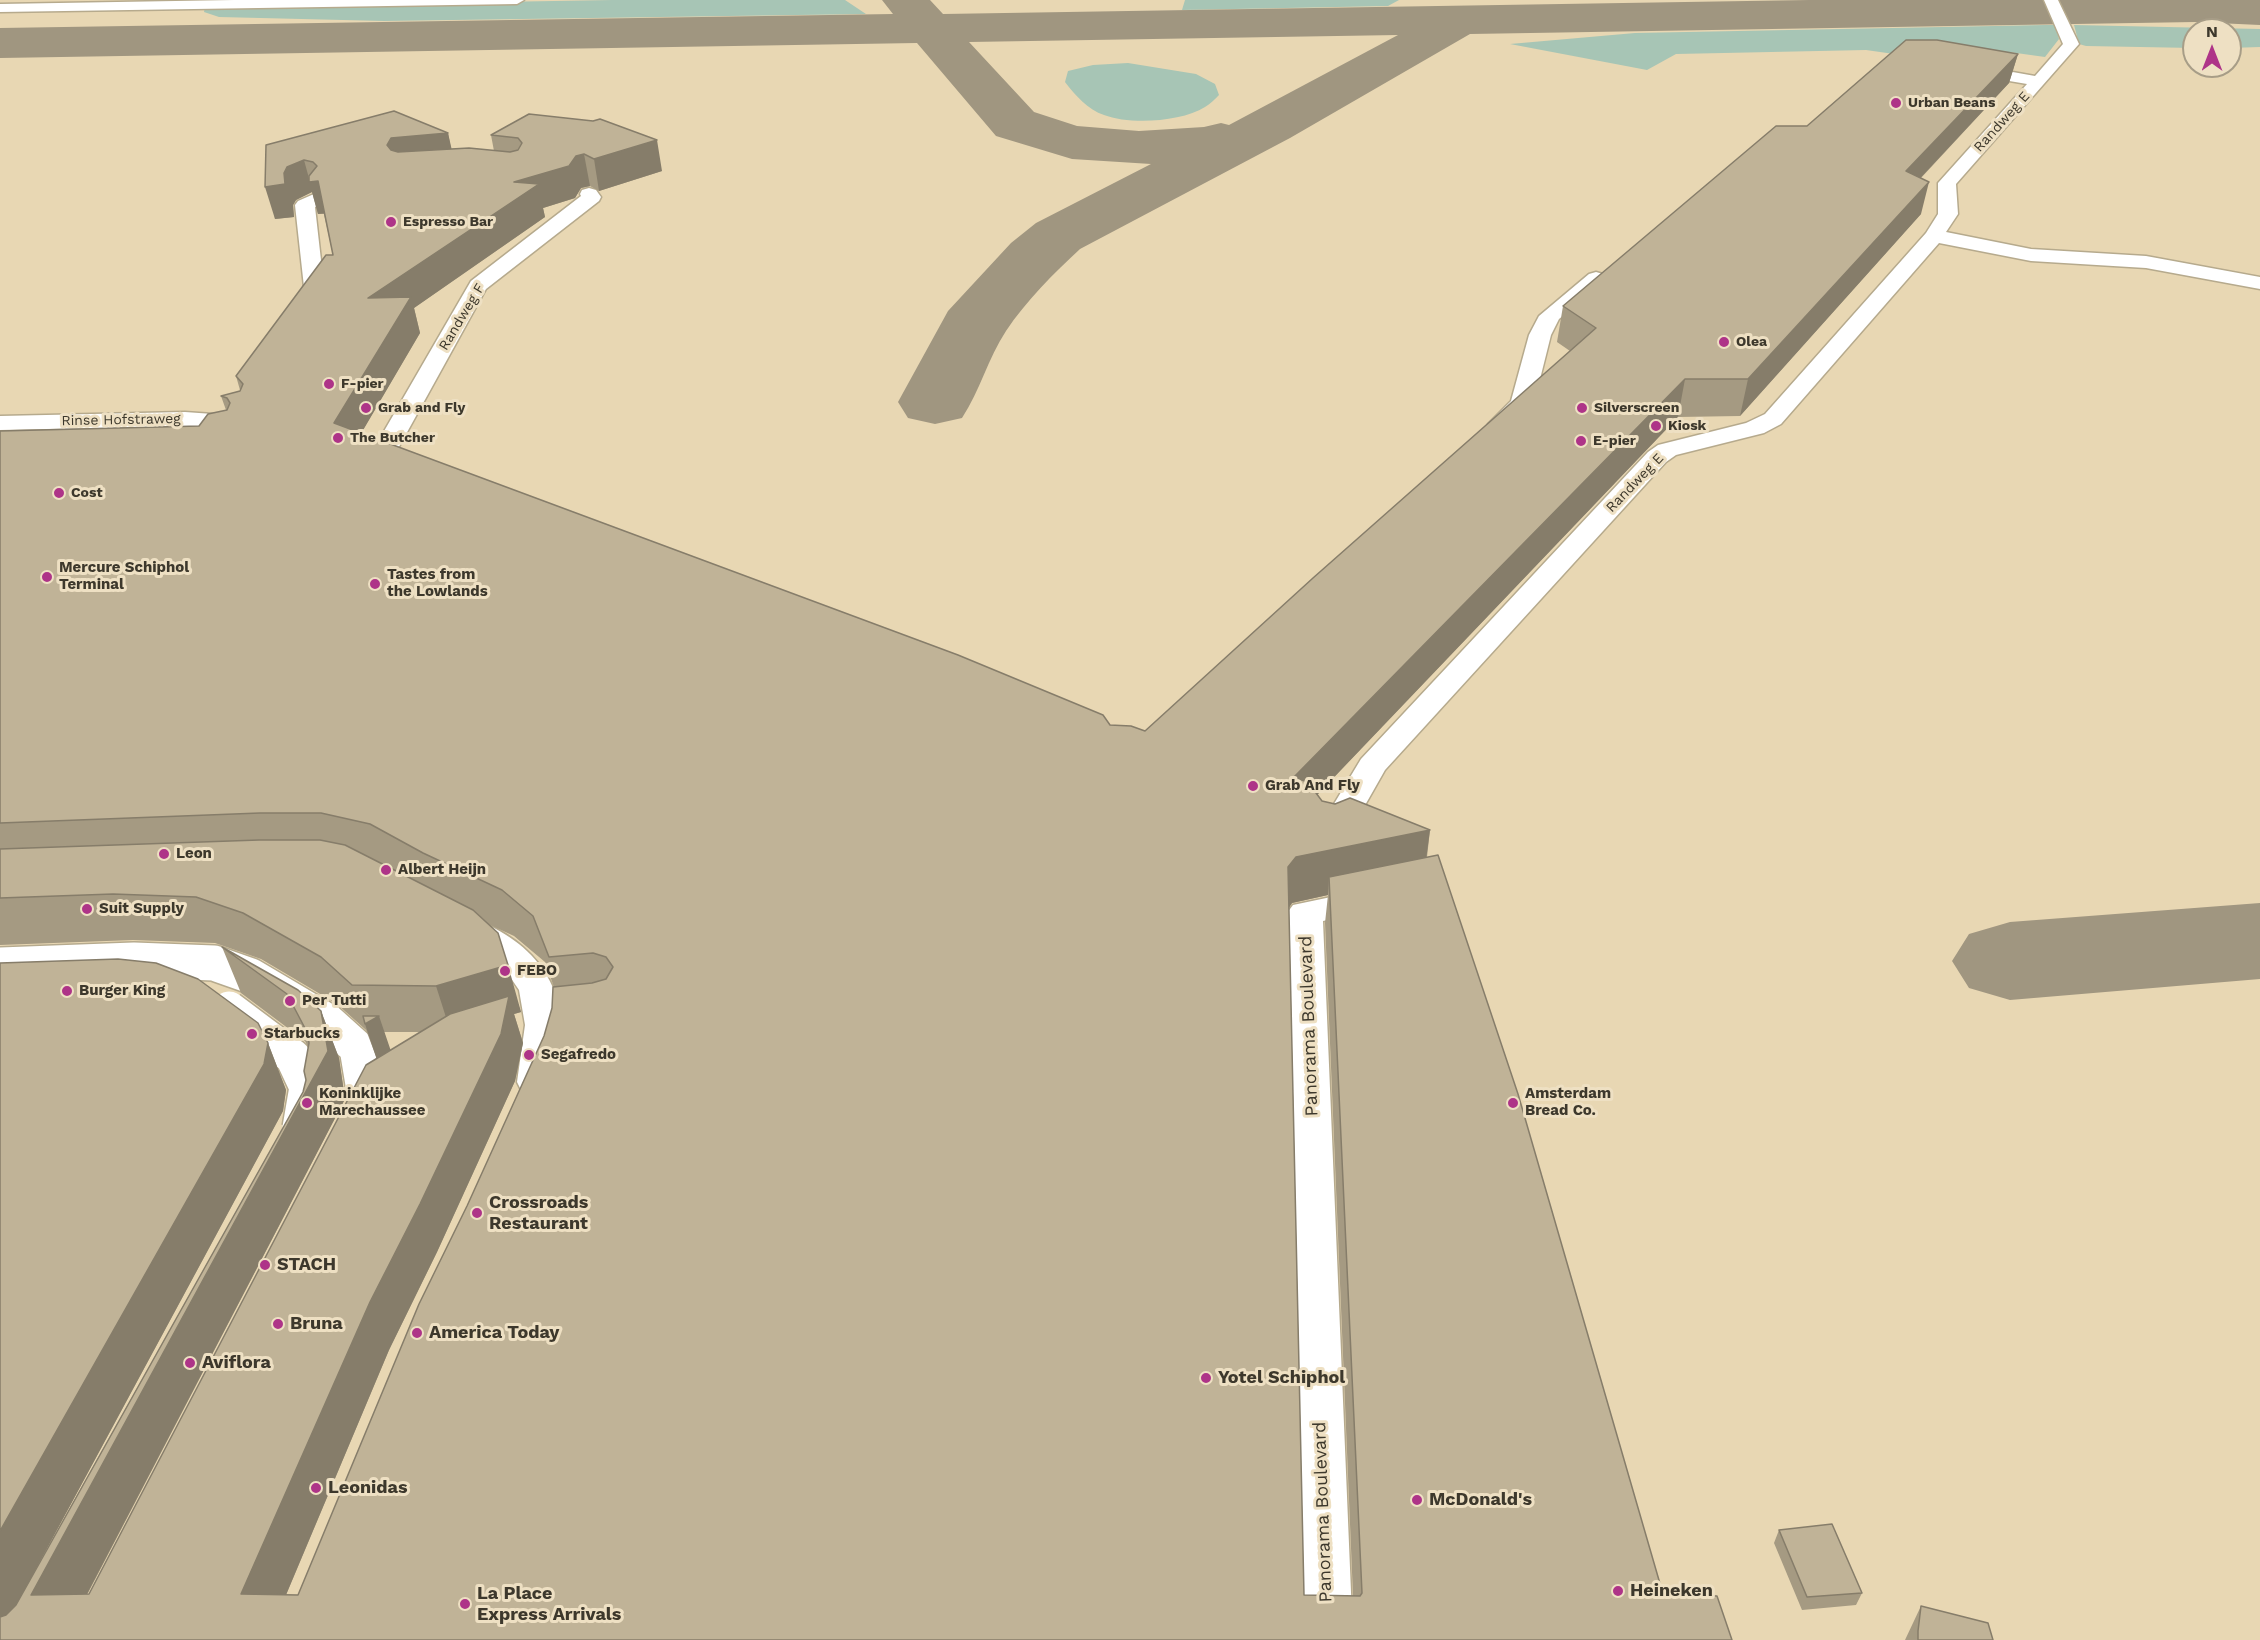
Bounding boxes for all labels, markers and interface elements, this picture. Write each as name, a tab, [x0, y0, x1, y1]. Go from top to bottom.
north arrow	[2182, 18, 2242, 78]
text: N	[2206, 22, 2218, 41]
street label: Randweg E	[1971, 88, 2033, 156]
place label: Urban Beans	[1908, 95, 1995, 111]
marker: Urban Beans	[1889, 96, 1903, 110]
place label: Espresso Bar	[403, 214, 493, 230]
marker: Espresso Bar	[384, 215, 398, 229]
street label: Randweg F	[435, 281, 489, 353]
place label: Olea	[1736, 334, 1767, 350]
marker: Olea	[1717, 335, 1731, 349]
place label: F-pier	[341, 376, 384, 392]
marker: F-pier	[322, 377, 336, 391]
place label: Grab and Fly	[378, 400, 465, 416]
place label: Silverscreen	[1594, 400, 1679, 416]
marker: Grab and Fly	[359, 401, 373, 415]
marker: Silverscreen	[1575, 401, 1589, 415]
street label: Rinse Hofstraweg	[61, 411, 181, 429]
place label: Kiosk	[1668, 418, 1706, 434]
marker: Kiosk	[1649, 419, 1663, 433]
place label: The Butcher	[350, 430, 435, 446]
marker: The Butcher	[331, 431, 345, 445]
place label: E-pier	[1593, 433, 1636, 449]
marker: E-pier	[1574, 434, 1588, 448]
street label: Randweg E	[1603, 450, 1667, 516]
place label: Cost	[71, 485, 102, 501]
marker: Cost	[52, 486, 66, 500]
place label: Mercure Schiphol Terminal	[59, 559, 189, 594]
place label: Tastes from the Lowlands	[387, 566, 488, 601]
marker: Mercure Schiphol Terminal	[40, 570, 54, 584]
marker: Tastes from the Lowlands	[368, 577, 382, 591]
place label: Grab And Fly	[1265, 777, 1360, 795]
marker: Grab And Fly	[1246, 779, 1260, 793]
place label: Leon	[176, 845, 212, 863]
marker: Leon	[157, 847, 171, 861]
place label: Albert Heijn	[398, 861, 486, 879]
marker: Albert Heijn	[379, 863, 393, 877]
place label: Suit Supply	[99, 900, 184, 918]
marker: Suit Supply	[80, 902, 94, 916]
street label: Panorama Boulevard	[1295, 935, 1323, 1117]
place label: FEBO	[517, 962, 557, 980]
marker: FEBO	[498, 964, 512, 978]
place label: Burger King	[79, 982, 165, 1000]
marker: Burger King	[60, 984, 74, 998]
place label: Per Tutti	[302, 992, 366, 1010]
marker: Per Tutti	[283, 994, 297, 1008]
place label: Starbucks	[264, 1025, 340, 1043]
marker: Starbucks	[245, 1027, 259, 1041]
place label: Segafredo	[541, 1046, 616, 1064]
marker: Segafredo	[522, 1048, 536, 1062]
place label: Koninklijke Marechaussee	[319, 1085, 425, 1120]
place label: Amsterdam Bread Co.	[1525, 1085, 1611, 1120]
marker: Koninklijke Marechaussee	[300, 1096, 314, 1110]
marker: Amsterdam Bread Co.	[1506, 1096, 1520, 1110]
place label: Crossroads Restaurant	[489, 1192, 588, 1234]
marker: Crossroads Restaurant	[470, 1206, 484, 1220]
place label: STACH	[277, 1254, 336, 1276]
marker: STACH	[258, 1258, 272, 1272]
place label: Bruna	[290, 1313, 343, 1335]
marker: Bruna	[271, 1317, 285, 1331]
place label: America Today	[429, 1322, 559, 1344]
marker: America Today	[410, 1326, 424, 1340]
place label: Aviflora	[202, 1352, 271, 1374]
marker: Aviflora	[183, 1356, 197, 1370]
place label: Yotel Schiphol	[1218, 1367, 1345, 1389]
marker: Yotel Schiphol	[1199, 1371, 1213, 1385]
street label: Panorama Boulevard	[1309, 1421, 1337, 1603]
place label: Leonidas	[328, 1477, 408, 1499]
marker: Leonidas	[309, 1481, 323, 1495]
place label: McDonald's	[1429, 1489, 1532, 1511]
marker: McDonald's	[1410, 1493, 1424, 1507]
place label: Heineken	[1630, 1580, 1713, 1602]
place label: La Place Express Arrivals	[477, 1583, 621, 1626]
marker: Heineken	[1611, 1584, 1625, 1598]
marker: La Place Express Arrivals	[458, 1597, 472, 1611]

